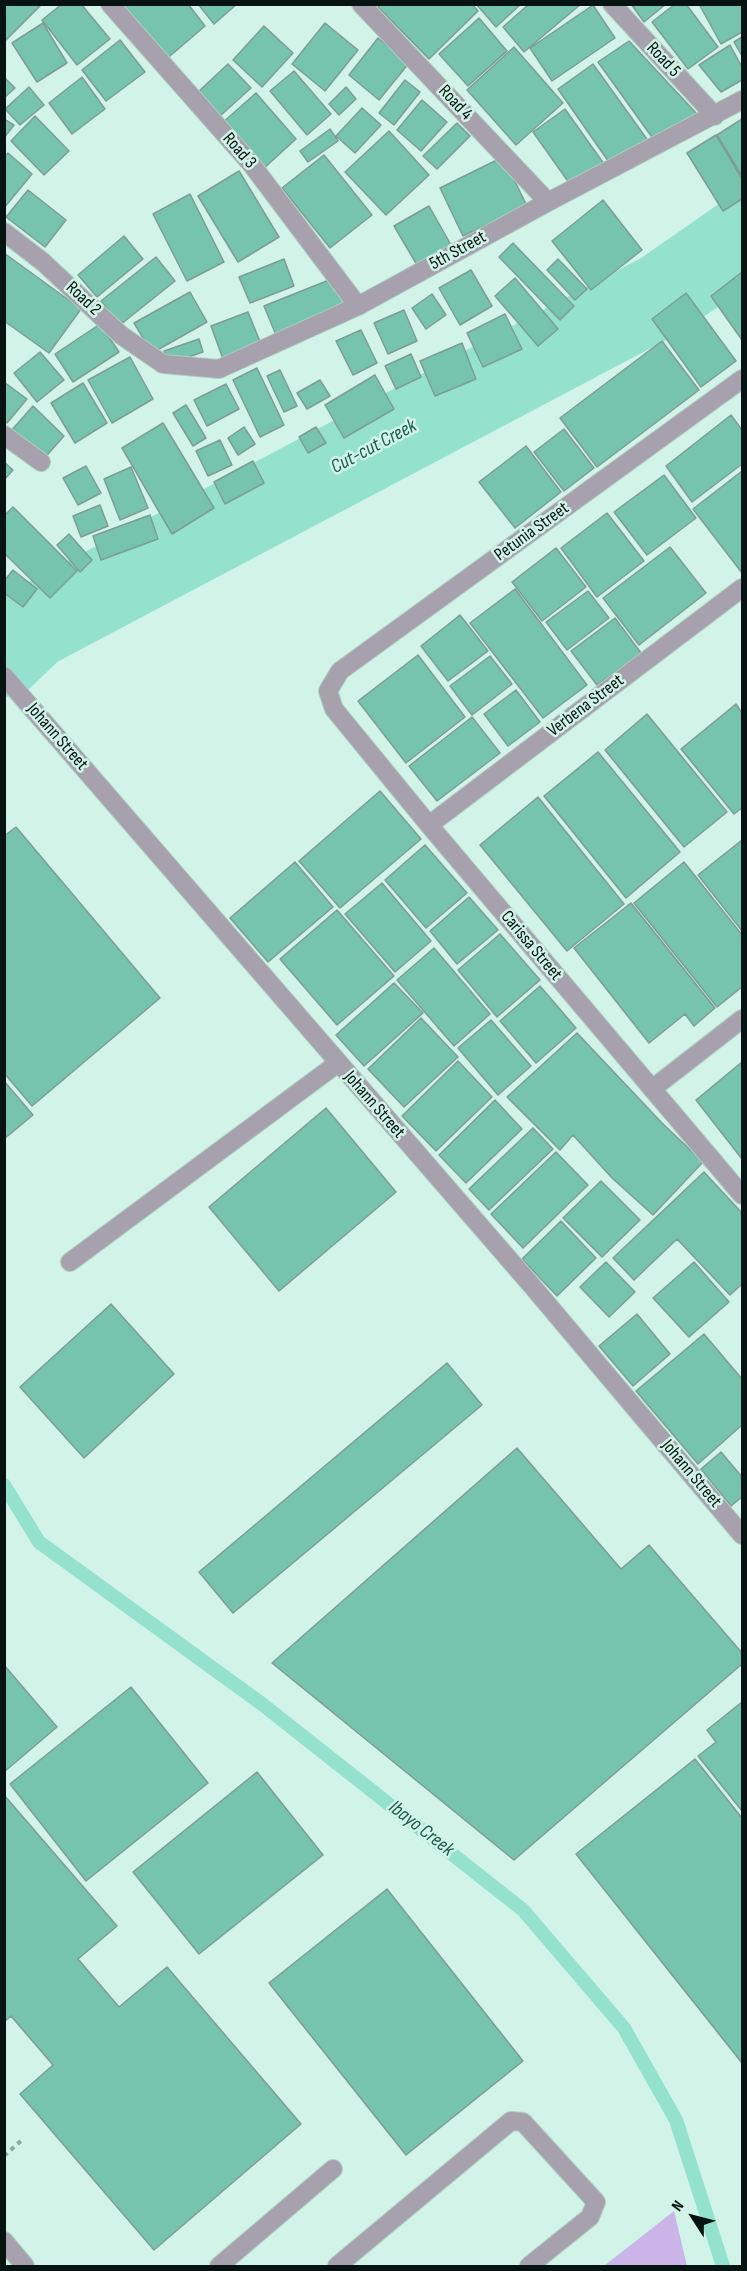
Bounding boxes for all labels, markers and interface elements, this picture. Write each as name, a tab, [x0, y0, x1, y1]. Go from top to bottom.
street label: Road 5	[641, 38, 685, 82]
street label: Road 4	[433, 81, 477, 125]
street label: Road 3	[218, 129, 260, 173]
street label: 5th Street	[426, 227, 490, 275]
street label: Road 2	[61, 277, 105, 321]
water label: Cut-cut Creek	[327, 414, 421, 480]
street label: Petunia Street	[491, 498, 573, 566]
street label: Verbena Street	[544, 670, 628, 742]
street label: Johann Street	[22, 699, 92, 775]
street label: Carissa Street	[496, 907, 566, 985]
street label: Johann Street	[339, 1067, 409, 1143]
street label: Johann Street	[656, 1436, 726, 1512]
water label: Ibayo Creek	[383, 1796, 459, 1862]
north arrow	[663, 2187, 723, 2247]
text: N	[668, 2197, 688, 2215]

